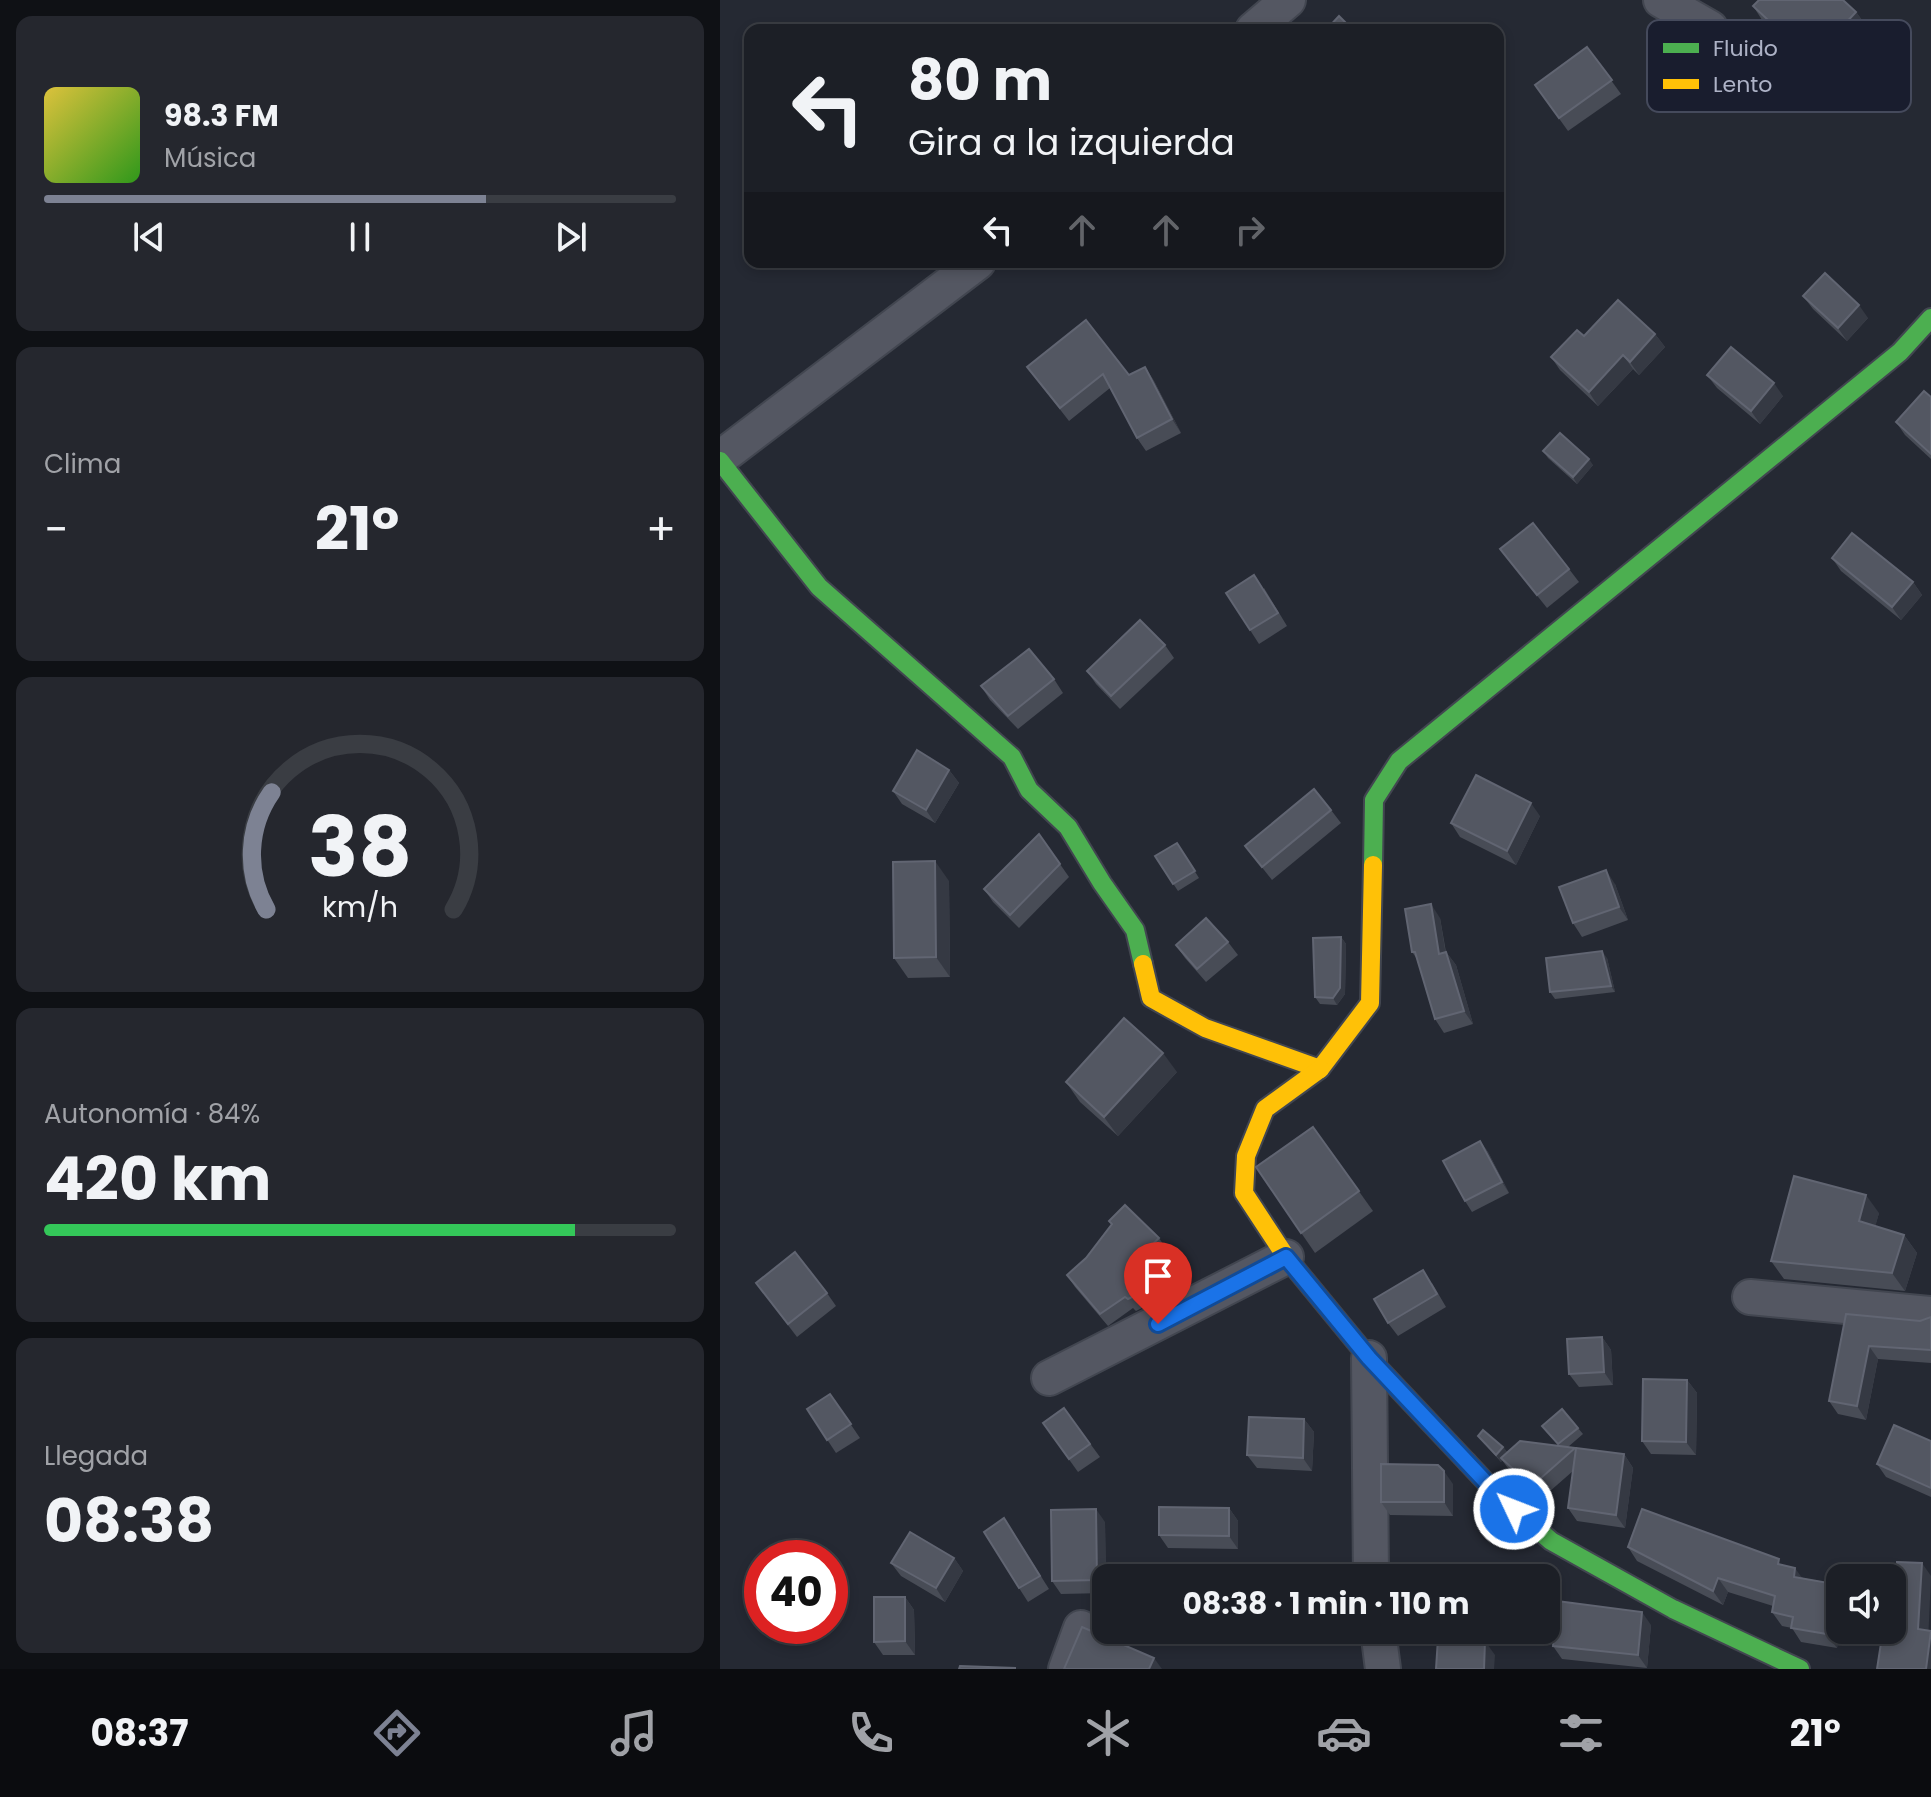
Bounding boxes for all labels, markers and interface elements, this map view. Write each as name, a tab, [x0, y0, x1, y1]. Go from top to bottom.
legend	[1647, 20, 1911, 112]
text: Fluido	[1713, 33, 1778, 64]
text: 80 m	[908, 41, 1052, 120]
icon: left	[776, 56, 880, 160]
text: Lento	[1713, 69, 1772, 100]
text: 98.3 FM	[164, 94, 279, 137]
text: Gira a la izquierda	[908, 117, 1235, 168]
text: Música	[164, 140, 256, 176]
icon: left	[976, 208, 1020, 252]
icon: ahead	[1060, 208, 1104, 252]
icon: ahead	[1144, 208, 1188, 252]
icon: right	[1228, 208, 1272, 252]
icon: previous	[127, 215, 171, 259]
icon: pause	[338, 215, 382, 259]
icon: next	[549, 215, 593, 259]
text: Clima	[44, 446, 121, 482]
text: 21°	[315, 487, 399, 571]
text: −	[44, 499, 68, 560]
text: +	[646, 499, 676, 560]
text: 38	[308, 789, 412, 905]
text: km/h	[322, 888, 398, 928]
text: Autonomía · 84%	[44, 1096, 260, 1132]
text: 420 km	[44, 1137, 271, 1221]
pin	[1124, 1242, 1192, 1324]
icon: arrive	[1136, 1254, 1180, 1298]
text: Llegada	[44, 1438, 148, 1474]
position arrow	[1472, 1467, 1556, 1551]
text: 08:38	[44, 1479, 214, 1563]
speed limit sign: 40	[744, 1540, 848, 1644]
map controls	[1826, 1564, 1906, 1644]
button: sound	[1826, 1564, 1906, 1644]
text: 08:38 · 1 min · 110 m	[1182, 1582, 1470, 1625]
icon: directions	[369, 1705, 425, 1761]
icon: music	[606, 1705, 662, 1761]
icon: phone	[843, 1705, 899, 1761]
icon: climate	[1080, 1705, 1136, 1761]
icon: car	[1316, 1705, 1372, 1761]
icon: filters	[1553, 1705, 1609, 1761]
text: 08:37	[90, 1708, 188, 1759]
text: 21°	[1790, 1708, 1841, 1759]

